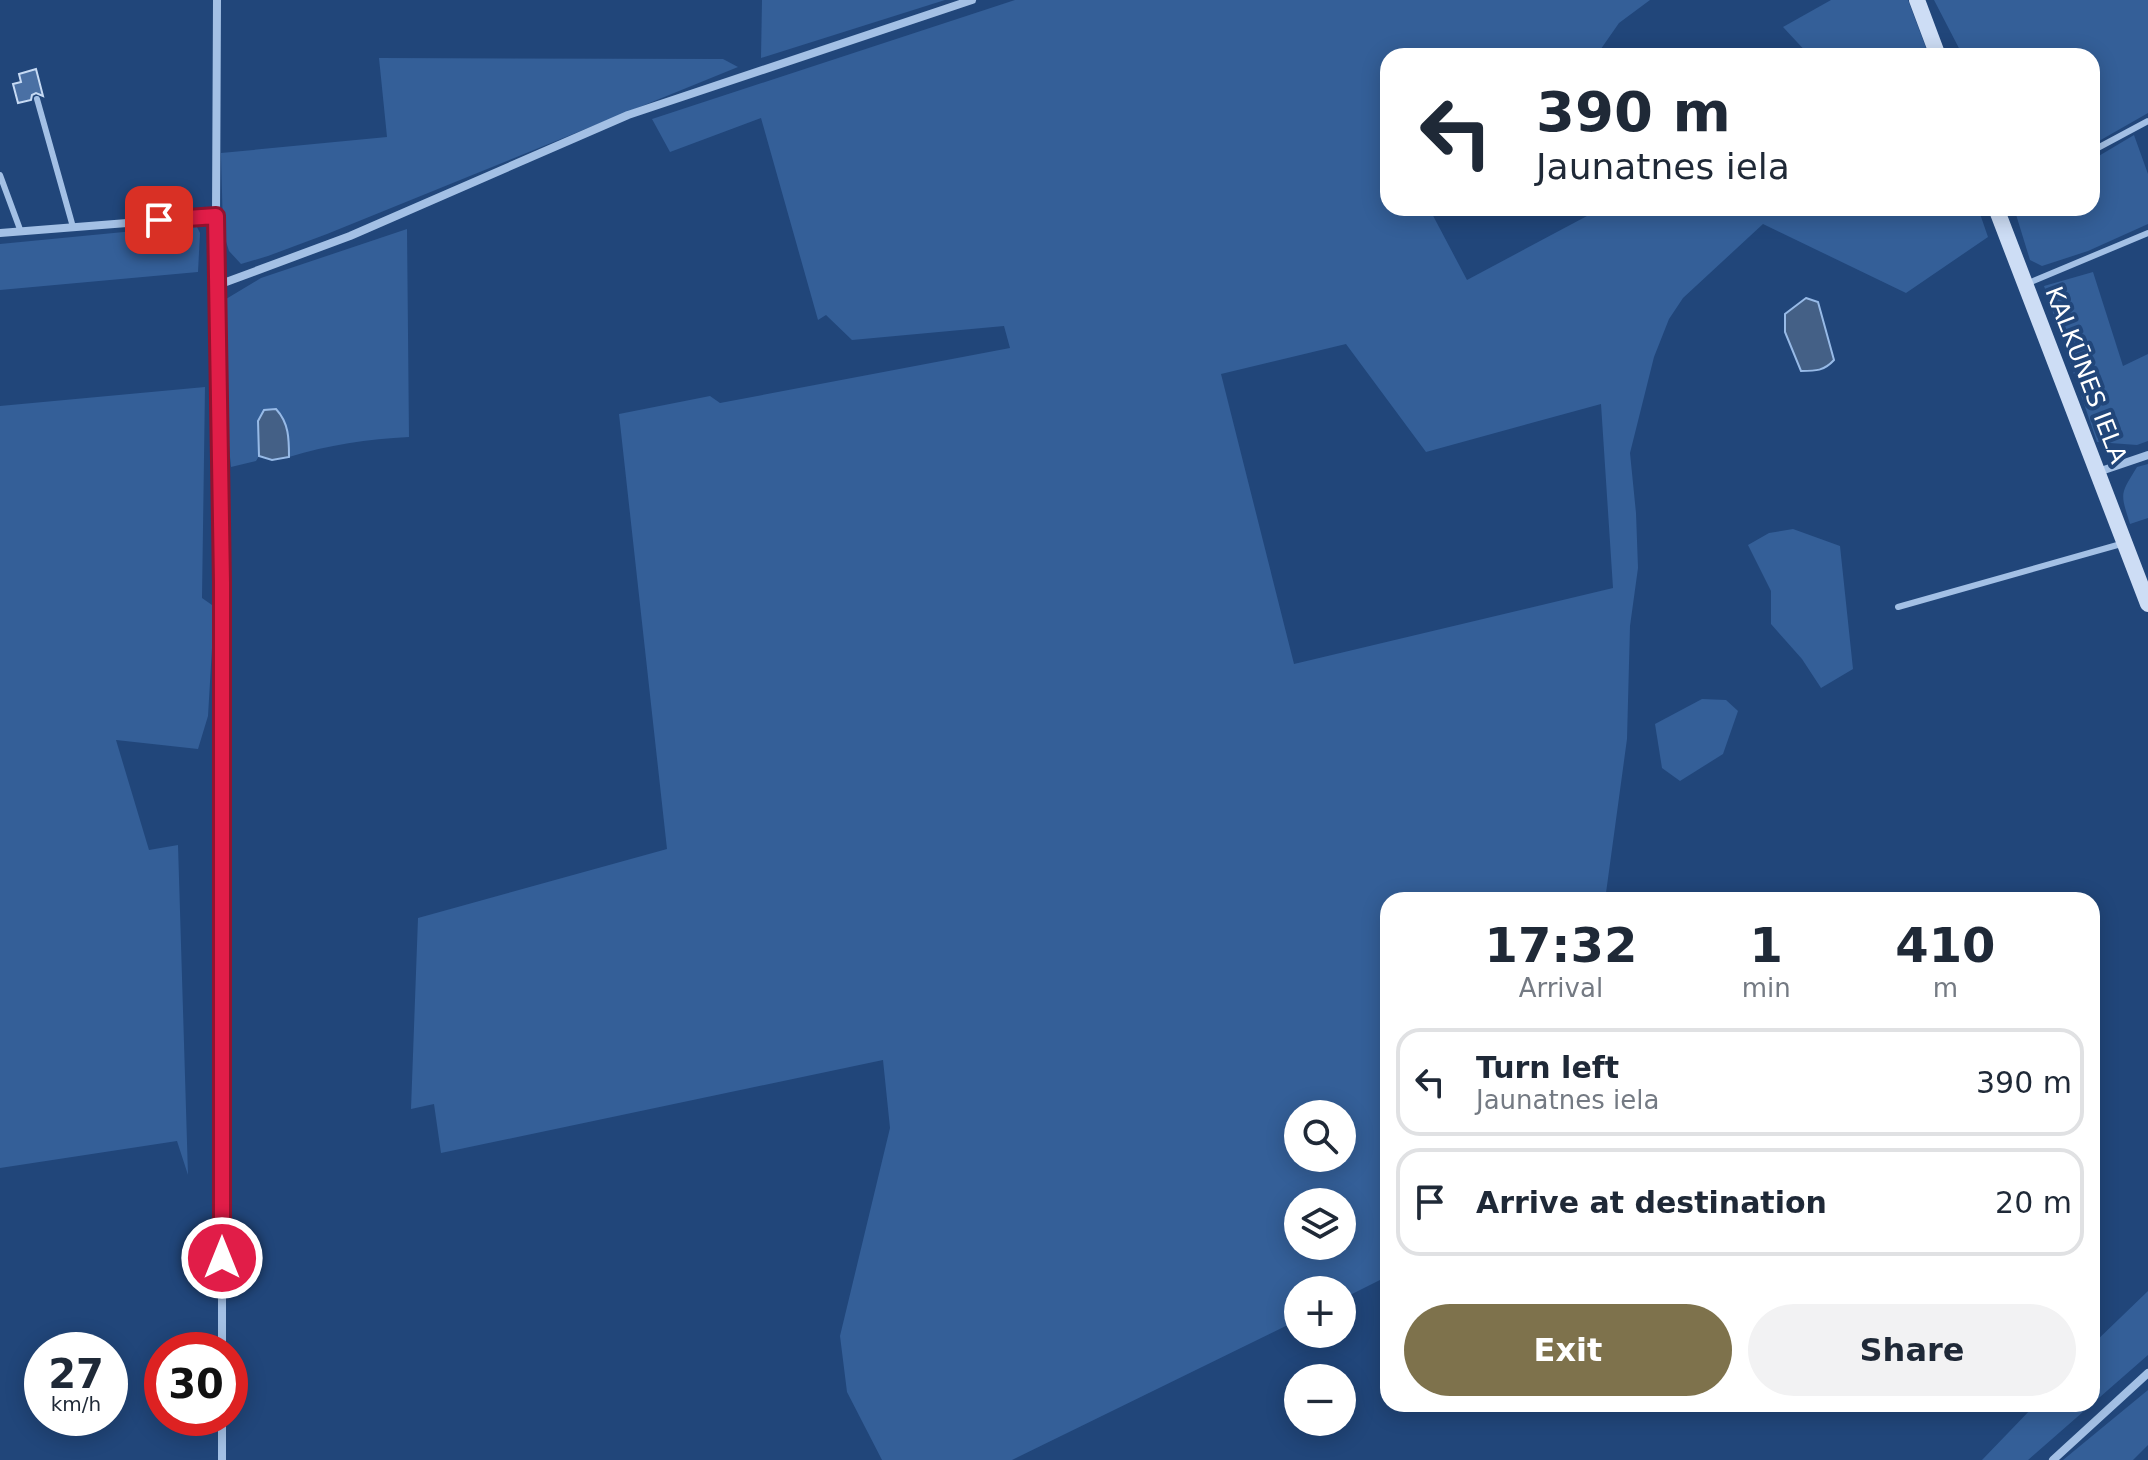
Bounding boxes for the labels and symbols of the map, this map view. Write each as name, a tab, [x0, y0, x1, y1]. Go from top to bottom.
pin	[125, 186, 193, 254]
street label: KALKŪNES IELA	[2039, 282, 2134, 468]
position arrow	[180, 1216, 264, 1300]
speed limit sign: 30	[144, 1332, 248, 1436]

